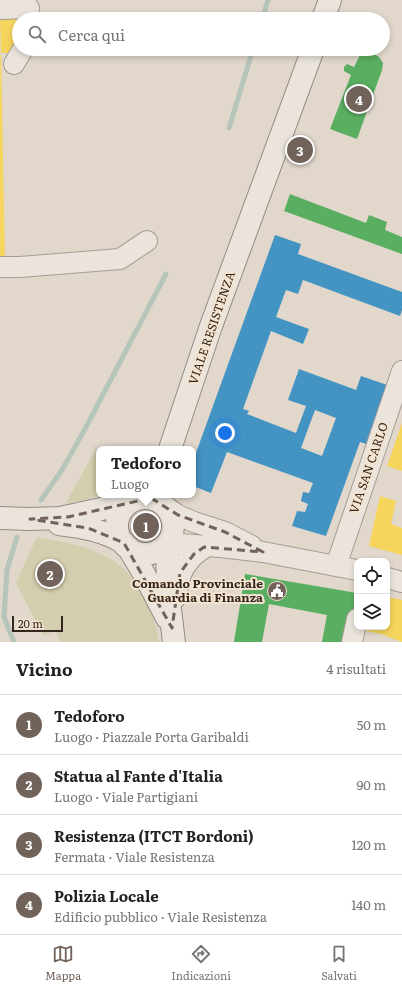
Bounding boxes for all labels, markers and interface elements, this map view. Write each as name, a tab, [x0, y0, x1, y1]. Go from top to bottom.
search box	[12, 12, 390, 56]
icon: search	[26, 23, 48, 45]
text: Cerca qui	[58, 23, 125, 46]
pin: 4	[346, 84, 372, 114]
pin: 3	[287, 135, 313, 165]
street label: VIALE RESISTENZA	[183, 268, 239, 387]
street label: VIA SAN CARLO	[344, 420, 392, 516]
your location	[215, 423, 235, 443]
popup	[96, 446, 196, 498]
text: Tedoforo	[111, 451, 181, 474]
text: Luogo	[111, 474, 149, 493]
pin: 1	[133, 511, 159, 541]
map controls	[354, 558, 390, 630]
button: locate	[354, 558, 390, 594]
pin: 2	[37, 559, 63, 589]
place label: Comando Provinciale Guardia di Finanza	[132, 574, 263, 606]
public building icon: Comando Provinciale Guardia di Finanza	[266, 580, 288, 602]
button: layers	[354, 594, 390, 630]
scale bar	[12, 614, 63, 633]
text: 20 m	[18, 615, 43, 631]
text: Vicino	[16, 656, 73, 681]
text: 4 risultati	[326, 659, 386, 678]
text: Tedoforo	[54, 704, 125, 727]
text: 1	[26, 715, 32, 734]
text: 50 m	[357, 715, 386, 734]
text: Luogo · Piazzale Porta Garibaldi	[54, 727, 249, 746]
text: Statua al Fante d'Italia	[54, 764, 223, 787]
text: 2	[26, 775, 32, 794]
text: 90 m	[356, 775, 386, 794]
text: Luogo · Viale Partigiani	[54, 787, 198, 806]
text: Resistenza (ITCT Bordoni)	[54, 824, 254, 847]
text: 3	[25, 835, 33, 854]
text: 120 m	[351, 835, 386, 854]
text: Fermata · Viale Resistenza	[54, 847, 215, 866]
text: Polizia Locale	[54, 884, 159, 907]
text: 4	[25, 895, 33, 914]
text: 140 m	[351, 895, 386, 914]
text: Edificio pubblico · Viale Resistenza	[54, 907, 267, 926]
tab: Mappa	[45, 943, 81, 983]
tab: Indicazioni	[171, 943, 231, 983]
tab: Salvati	[321, 943, 357, 983]

